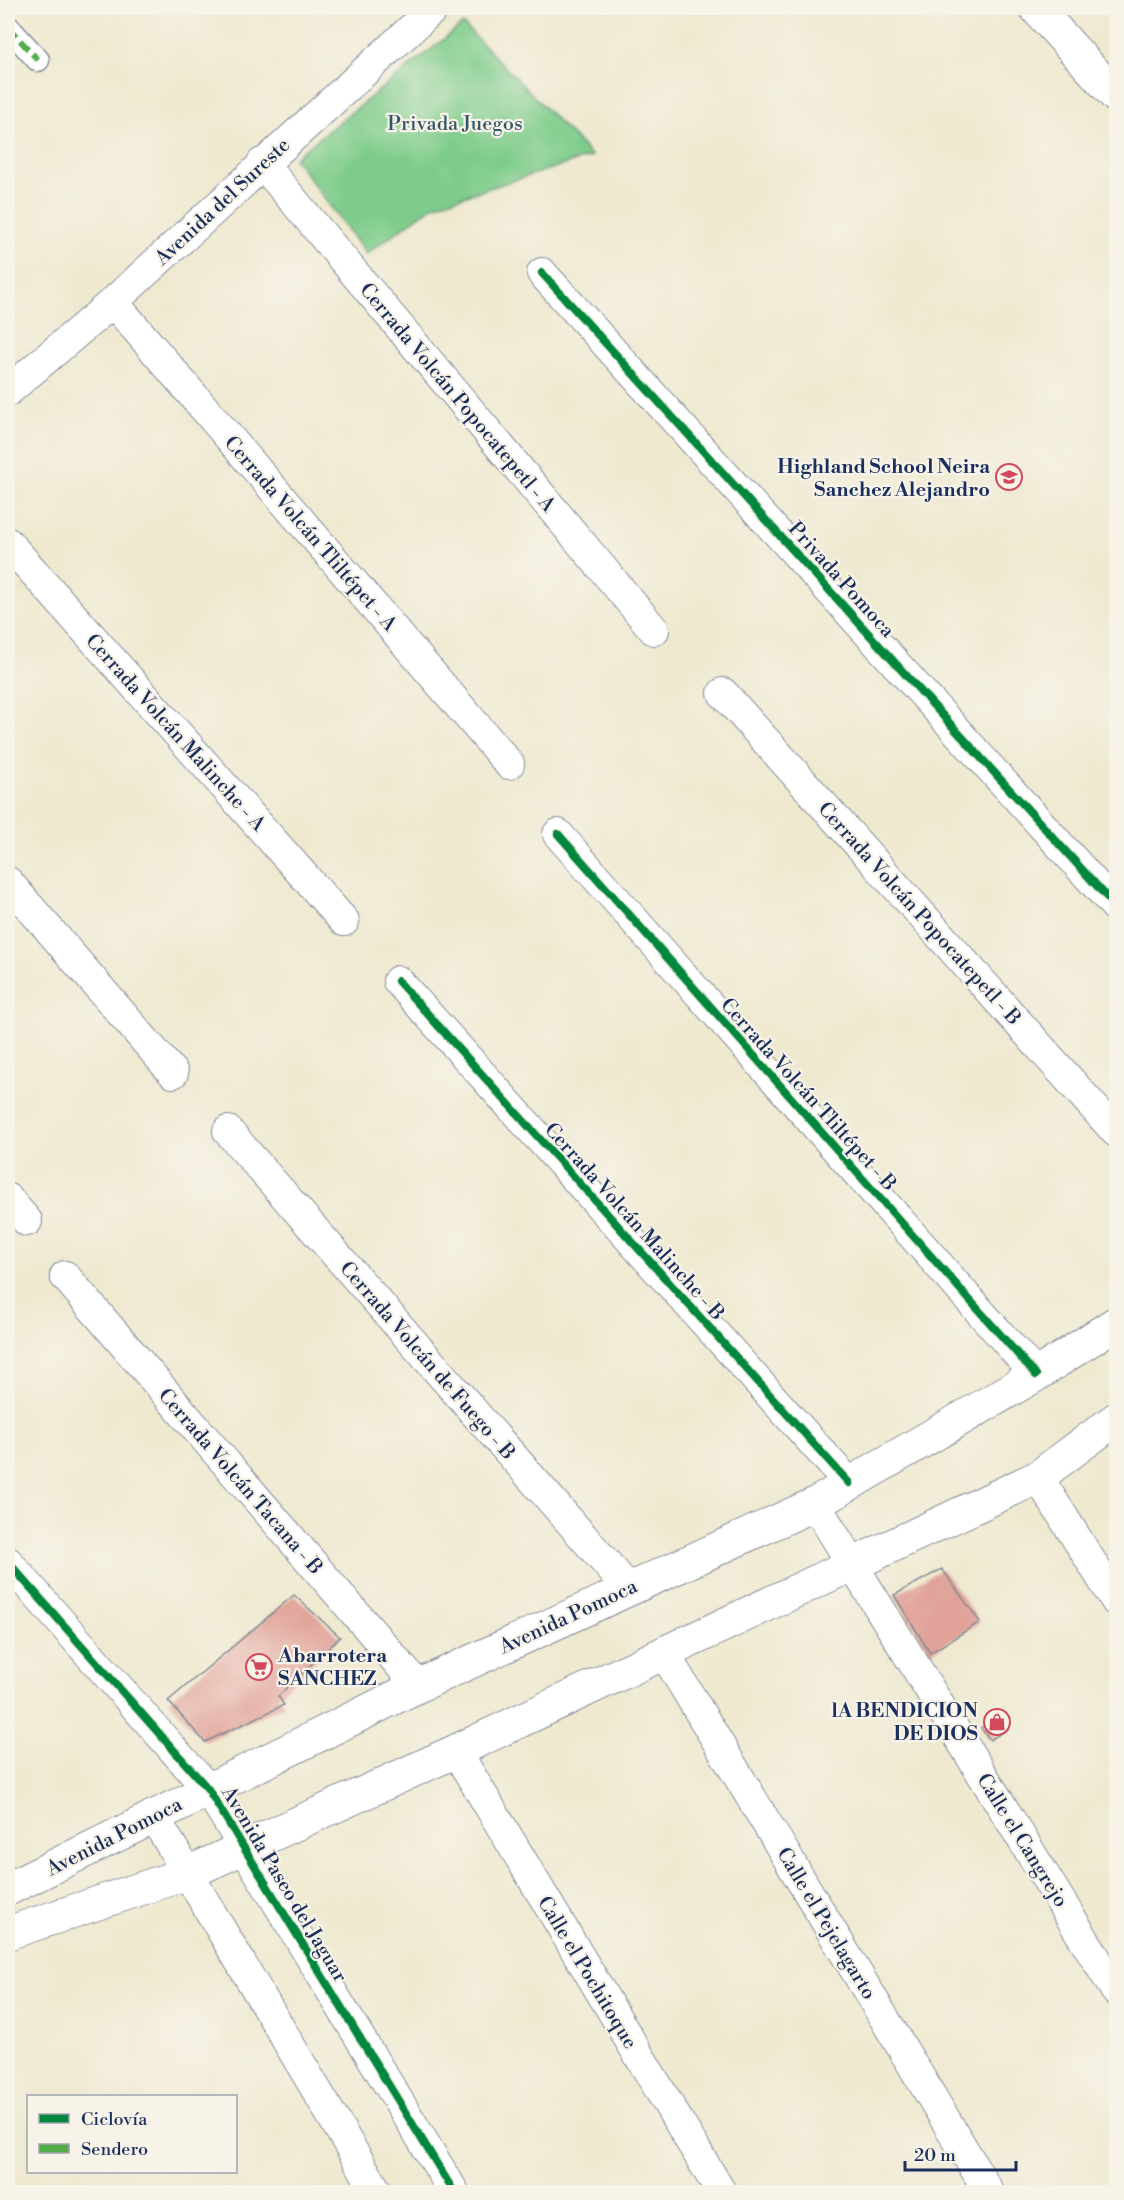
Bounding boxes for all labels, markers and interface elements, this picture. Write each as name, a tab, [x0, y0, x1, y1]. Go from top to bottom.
park label: Privada Juegos	[387, 112, 523, 137]
street label: Avenida del Sureste	[150, 133, 296, 272]
street label: Cerrada Volcán Popocatepetl - A	[354, 278, 561, 519]
street label: Cerrada Volcán Tliltépet - A	[218, 431, 402, 638]
place label: Highland School Neira Sanchez Alejandro	[777, 455, 990, 503]
school or university icon: Highland School Neira Sanchez Alejandro	[994, 462, 1024, 492]
street label: Privada Pomoca	[782, 517, 900, 644]
street label: Cerrada Volcán Malinche - A	[80, 629, 271, 838]
street label: Cerrada Volcán Popocatepetl - B	[812, 797, 1026, 1031]
street label: Cerrada Volcán Tliltépet - B	[715, 993, 901, 1197]
street label: Cerrada Volcán Malinche - B	[538, 1118, 729, 1326]
street label: Cerrada Volcán de Fuego - B	[334, 1257, 520, 1465]
street label: Cerrada Volcán Tacana - B	[152, 1384, 328, 1580]
street label: Avenida Pomoca	[495, 1574, 642, 1661]
place label: Abarrotera SANCHEZ	[277, 1644, 387, 1692]
supermarket icon: Abarrotera SANCHEZ	[244, 1652, 274, 1682]
place label: lA BENDICION DE DIOS	[831, 1699, 978, 1747]
shop icon: lA BENDICION DE DIOS	[982, 1707, 1012, 1737]
street label: Calle el Cangrejo	[971, 1769, 1073, 1912]
street label: Avenida Paseo del Jaguar	[215, 1781, 352, 1988]
street label: Avenida Pomoca	[42, 1792, 188, 1883]
street label: Calle el Pejelagarto	[770, 1843, 881, 2004]
street label: Calle el Pochitoque	[531, 1892, 642, 2054]
legend	[27, 2095, 237, 2173]
text: Ciclovía	[81, 2108, 148, 2131]
scale bar	[905, 2134, 1016, 2172]
text: Sendero	[81, 2138, 148, 2161]
text: 20 m	[914, 2144, 956, 2167]

